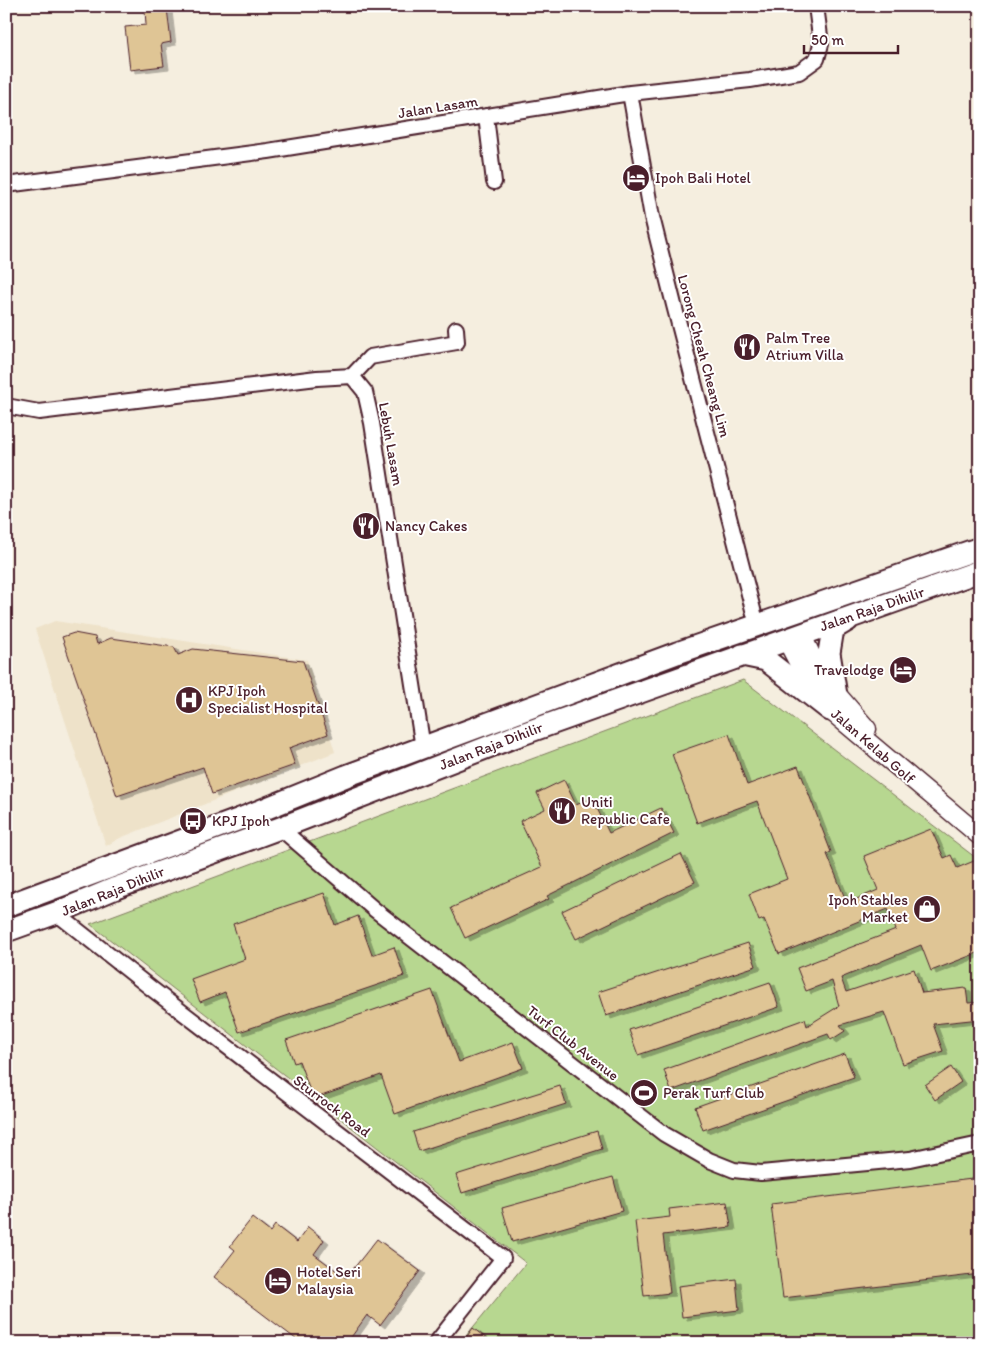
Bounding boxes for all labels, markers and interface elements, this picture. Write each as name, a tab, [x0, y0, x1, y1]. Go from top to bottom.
scale bar	[804, 22, 897, 54]
text: 50 m	[811, 31, 844, 49]
street label: Jalan Lasam	[397, 92, 479, 122]
hotel icon: Ipoh Bali Hotel	[621, 163, 651, 193]
place label: Ipoh Bali Hotel	[655, 169, 752, 187]
street label: Lorong Cheah Cheang Lim	[674, 273, 734, 440]
place label: Palm Tree Atrium Villa	[766, 329, 844, 364]
restaurant icon: Palm Tree Atrium Villa	[732, 332, 762, 362]
street label: Lebuh Lasam	[375, 401, 407, 487]
restaurant icon: Nancy Cakes	[351, 511, 381, 541]
place label: Nancy Cakes	[385, 517, 468, 535]
street label: Jalan Raja Dihilir	[817, 583, 927, 635]
hotel icon: Travelodge	[888, 655, 918, 685]
place label: Travelodge	[814, 661, 884, 679]
place label: KPJ Ipoh Specialist Hospital	[208, 682, 329, 717]
hospital icon: KPJ Ipoh Specialist Hospital	[174, 685, 204, 715]
street label: Jalan Kelab Golf	[827, 705, 919, 788]
street label: Jalan Raja Dihilir	[437, 718, 545, 774]
place label: Uniti Republic Cafe	[581, 793, 670, 828]
restaurant icon: Uniti Republic Cafe	[547, 796, 577, 826]
bus stop icon: KPJ Ipoh	[178, 806, 208, 836]
place label: KPJ Ipoh	[212, 812, 270, 830]
street label: Jalan Raja Dihilir	[59, 862, 167, 920]
place label: Ipoh Stables Market	[828, 891, 908, 926]
shop icon: Ipoh Stables Market	[912, 894, 942, 924]
street label: Turf Club Avenue	[523, 1002, 623, 1084]
street label: Sturrock Road	[290, 1071, 374, 1141]
sports icon: Perak Turf Club	[629, 1078, 659, 1108]
place label: Perak Turf Club	[663, 1084, 765, 1102]
place label: Hotel Seri Malaysia	[297, 1263, 361, 1298]
hotel icon: Hotel Seri Malaysia	[263, 1266, 293, 1296]

